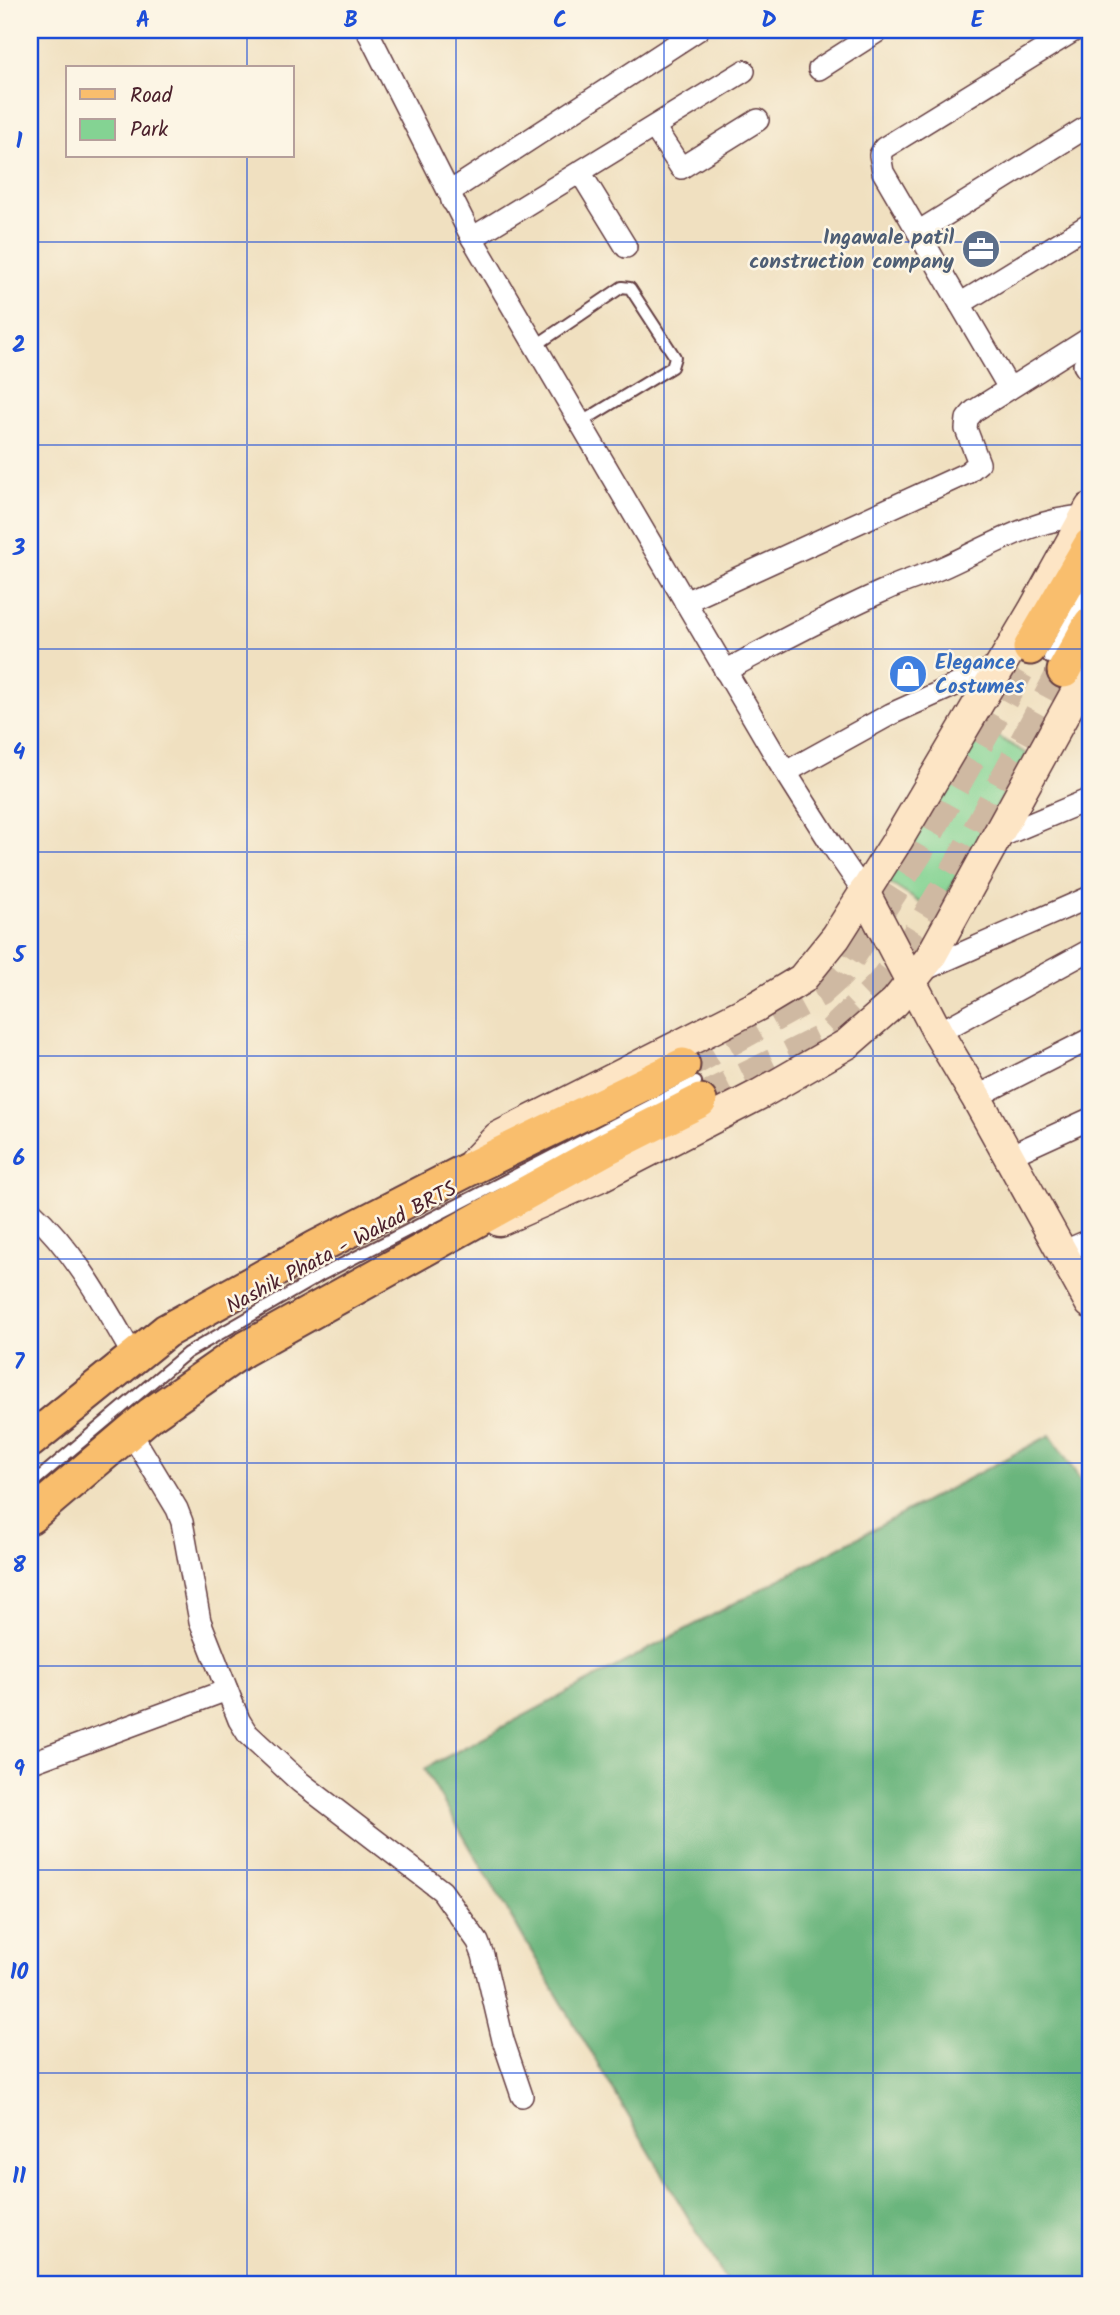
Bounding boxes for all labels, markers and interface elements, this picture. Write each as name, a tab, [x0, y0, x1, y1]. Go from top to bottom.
text: A	[136, 3, 150, 39]
text: B	[344, 3, 358, 39]
text: C	[553, 3, 567, 39]
text: D	[761, 3, 777, 39]
text: E	[971, 3, 985, 39]
legend	[66, 66, 294, 158]
text: Road	[130, 80, 173, 113]
text: Park	[130, 114, 168, 147]
text: 1	[16, 124, 23, 160]
place label: Ingawale patil construction company	[749, 222, 954, 279]
office icon: Ingawale patil construction company	[960, 228, 1002, 270]
text: 2	[12, 328, 26, 364]
text: 3	[12, 531, 26, 567]
place label: Elegance Costumes	[935, 647, 1024, 704]
shop icon: Elegance Costumes	[887, 653, 929, 695]
text: 4	[13, 735, 26, 771]
text: 5	[12, 938, 27, 974]
text: 6	[13, 1141, 25, 1177]
street label: Nashik Phata - Wakad BRTS	[220, 1173, 463, 1323]
text: 7	[14, 1345, 26, 1381]
text: 8	[12, 1548, 26, 1584]
text: 9	[13, 1752, 25, 1788]
text: 10	[10, 1955, 29, 1991]
text: 11	[12, 2159, 26, 2195]

